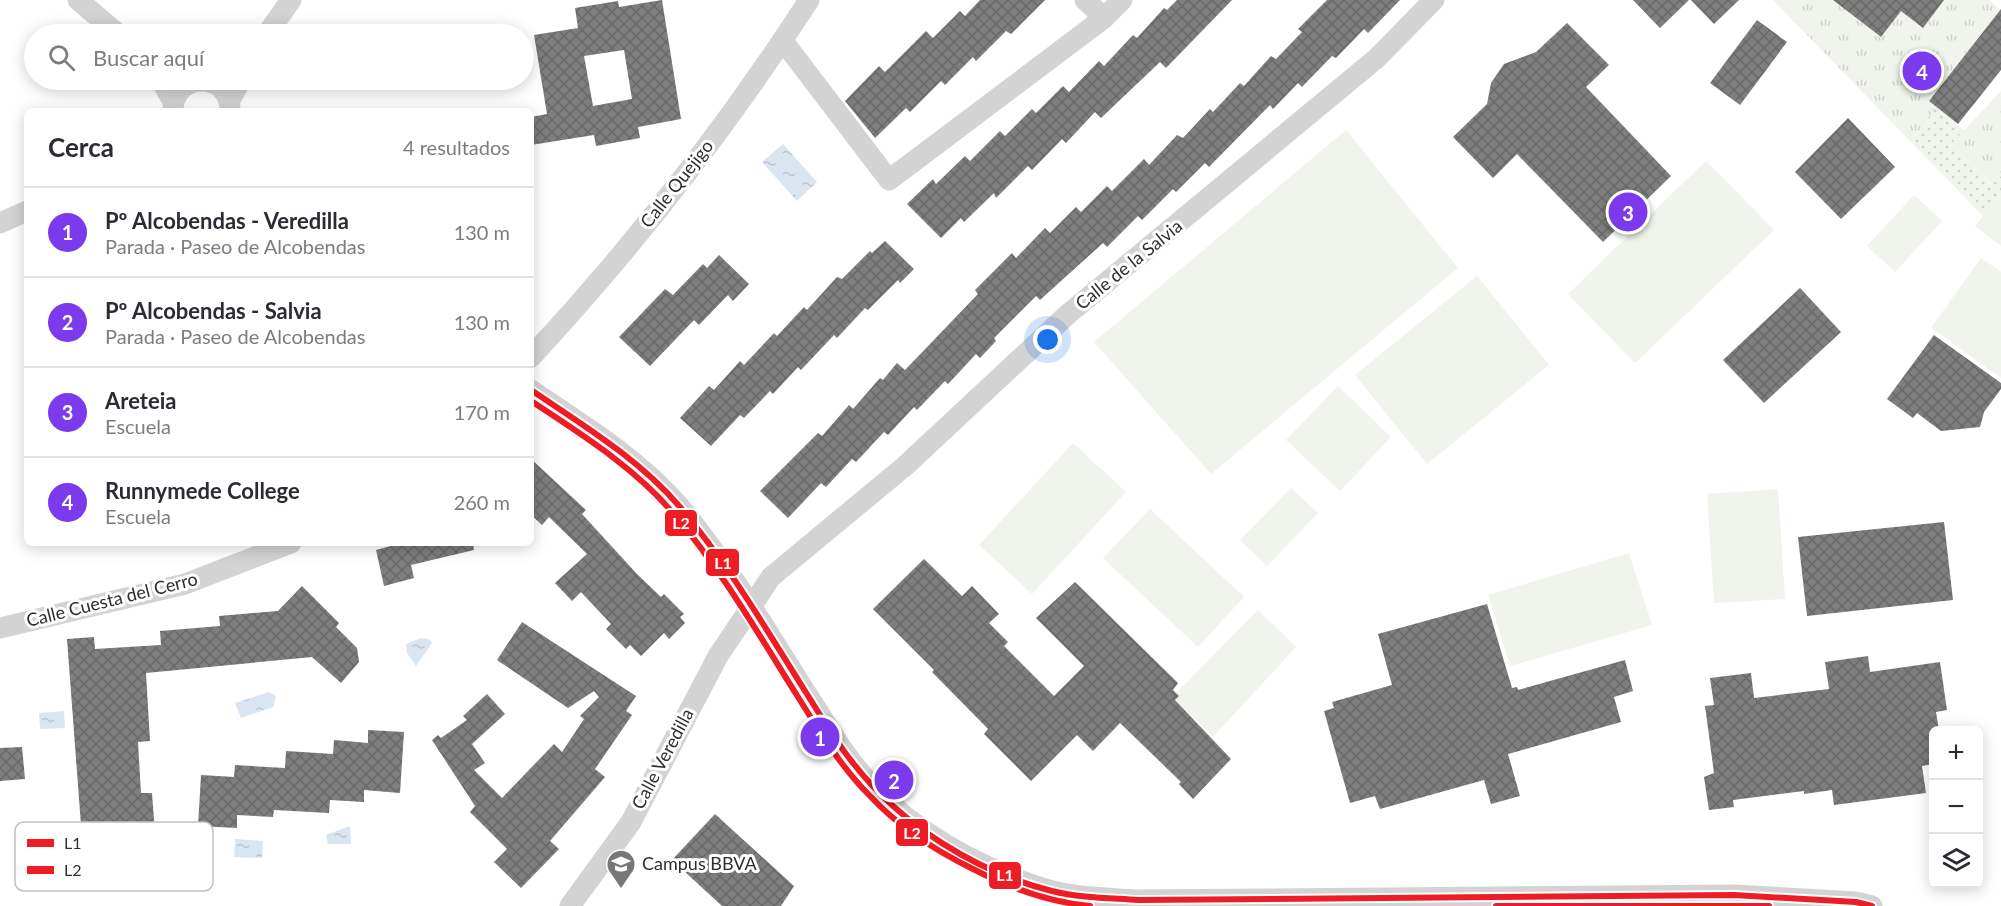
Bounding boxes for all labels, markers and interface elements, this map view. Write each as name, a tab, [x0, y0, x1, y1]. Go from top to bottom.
search box	[24, 24, 534, 90]
icon: search	[45, 41, 78, 74]
text: Buscar aquí	[93, 44, 204, 71]
pin: 4	[1902, 48, 1942, 94]
text: Cerca	[48, 131, 114, 163]
text: 4 resultados	[403, 135, 510, 159]
street label: Calle Quejigo	[635, 135, 717, 232]
pin: 3	[1608, 190, 1648, 234]
text: Pº Alcobendas - Veredilla	[105, 207, 349, 234]
street label: Calle de la Salvia	[1071, 214, 1186, 314]
text: 1	[62, 220, 73, 244]
text: 130 m	[454, 220, 510, 244]
text: Parada · Paseo de Alcobendas	[105, 234, 365, 258]
text: Pº Alcobendas - Salvia	[105, 297, 322, 324]
text: 2	[62, 310, 73, 334]
text: 130 m	[454, 310, 510, 334]
text: Parada · Paseo de Alcobendas	[105, 324, 365, 348]
your location	[1033, 325, 1062, 354]
text: Areteia	[105, 387, 176, 414]
text: 3	[62, 400, 73, 424]
text: 170 m	[454, 400, 510, 424]
text: Escuela	[105, 414, 171, 438]
text: Runnymede College	[105, 477, 300, 504]
text: 4	[62, 490, 73, 514]
text: 260 m	[454, 490, 510, 514]
text: Escuela	[105, 504, 171, 528]
line badge: L2	[664, 509, 698, 537]
text: L2	[672, 513, 690, 532]
line badge: L1	[705, 548, 740, 577]
text: L1	[714, 553, 732, 572]
street label: Calle Cuesta del Cerro	[24, 567, 200, 631]
street label: Calle Veredilla	[626, 704, 698, 813]
pin: 1	[800, 714, 840, 760]
map controls	[1929, 726, 1983, 888]
button: +	[1929, 726, 1983, 780]
pin: 2	[874, 758, 914, 802]
button: −	[1929, 780, 1983, 834]
line badge: L2	[895, 818, 929, 847]
legend	[15, 822, 213, 891]
text: L2	[903, 823, 921, 842]
text: L1	[64, 833, 82, 852]
button: layers	[1929, 834, 1983, 888]
school or university icon: Campus BBVA	[605, 848, 637, 890]
place label: Campus BBVA	[642, 852, 758, 874]
text: L2	[64, 860, 82, 879]
line badge: L1	[988, 861, 1022, 890]
text: L1	[996, 865, 1014, 884]

